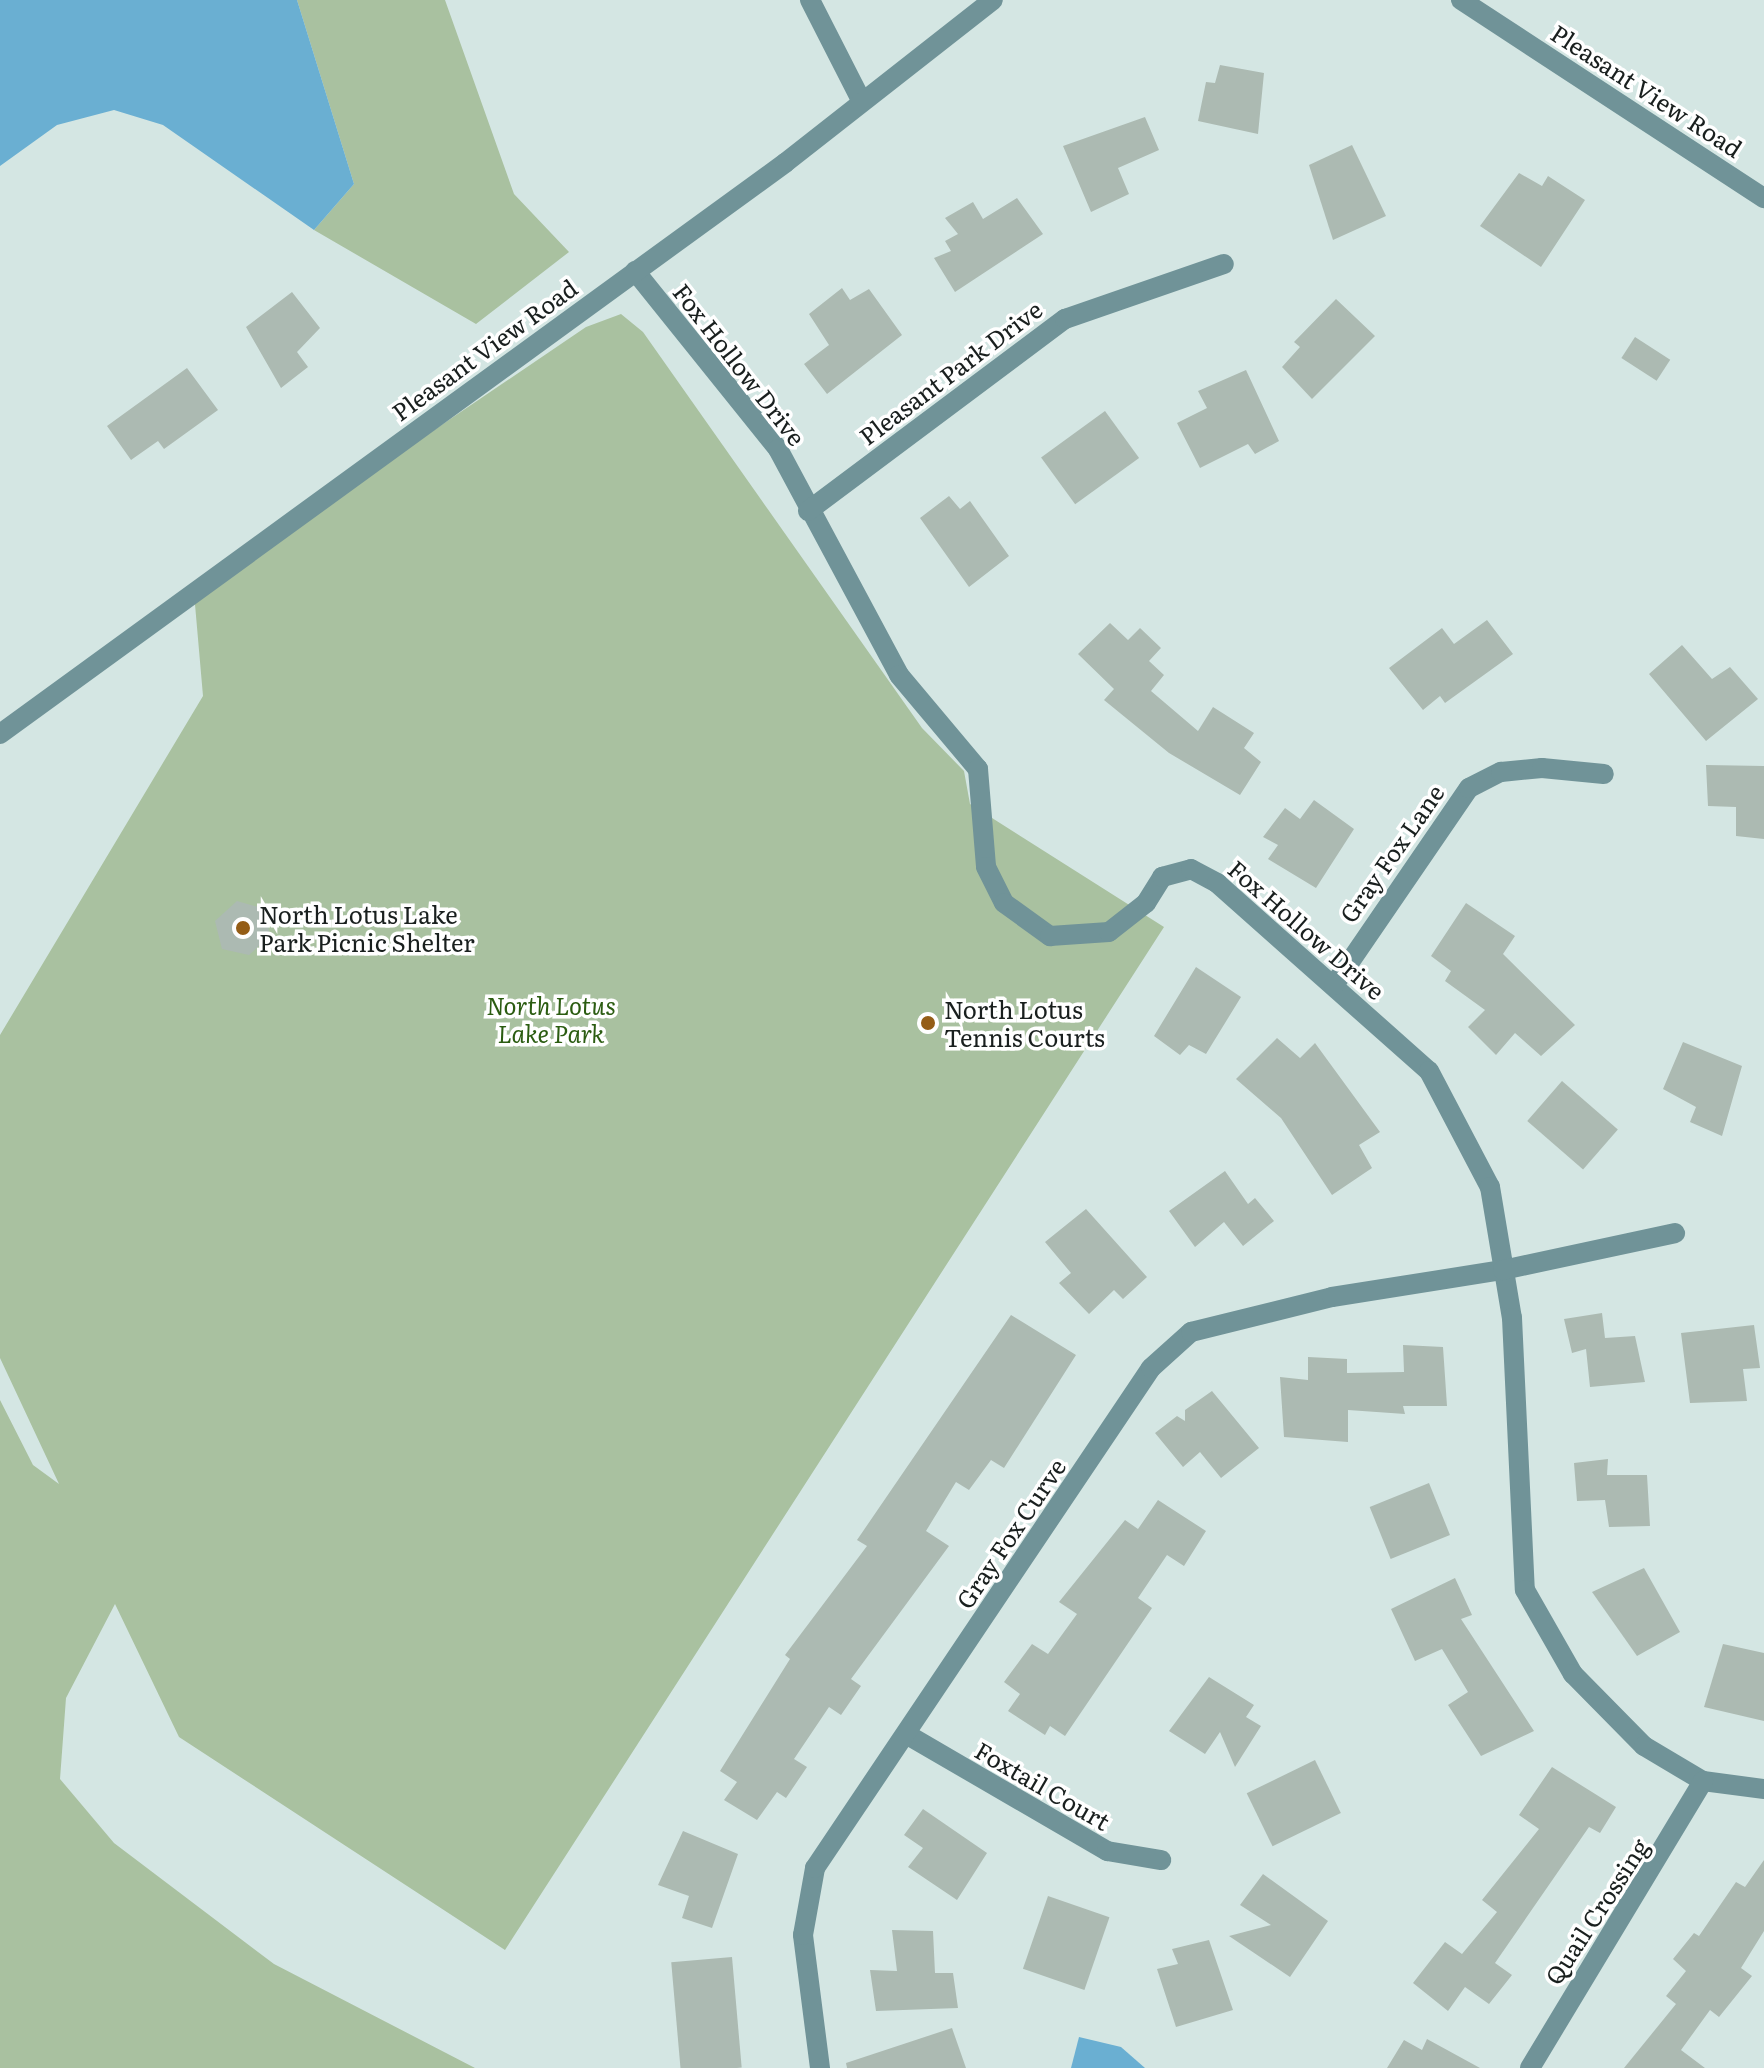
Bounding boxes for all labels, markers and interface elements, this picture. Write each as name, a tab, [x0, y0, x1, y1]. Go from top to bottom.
street label: Pleasant View Road	[1546, 18, 1748, 162]
street label: Pleasant View Road	[386, 272, 582, 426]
street label: Fox Hollow Drive	[668, 277, 812, 451]
street label: Pleasant Park Drive	[853, 294, 1047, 450]
street label: Gray Fox Lane	[1333, 779, 1449, 927]
street label: Fox Hollow Drive	[1223, 853, 1391, 1005]
place label: North Lotus Lake Park Picnic Shelter	[259, 900, 475, 956]
marker: North Lotus Lake Park Picnic Shelter	[234, 919, 252, 937]
park label: North Lotus Lake Park	[486, 991, 616, 1047]
place label: North Lotus Tennis Courts	[944, 995, 1105, 1051]
marker: North Lotus Tennis Courts	[919, 1014, 937, 1032]
street label: Gray Fox Curve	[949, 1453, 1071, 1613]
street label: Foxtail Court	[970, 1735, 1116, 1835]
street label: Quail Crossing	[1538, 1833, 1654, 1989]

